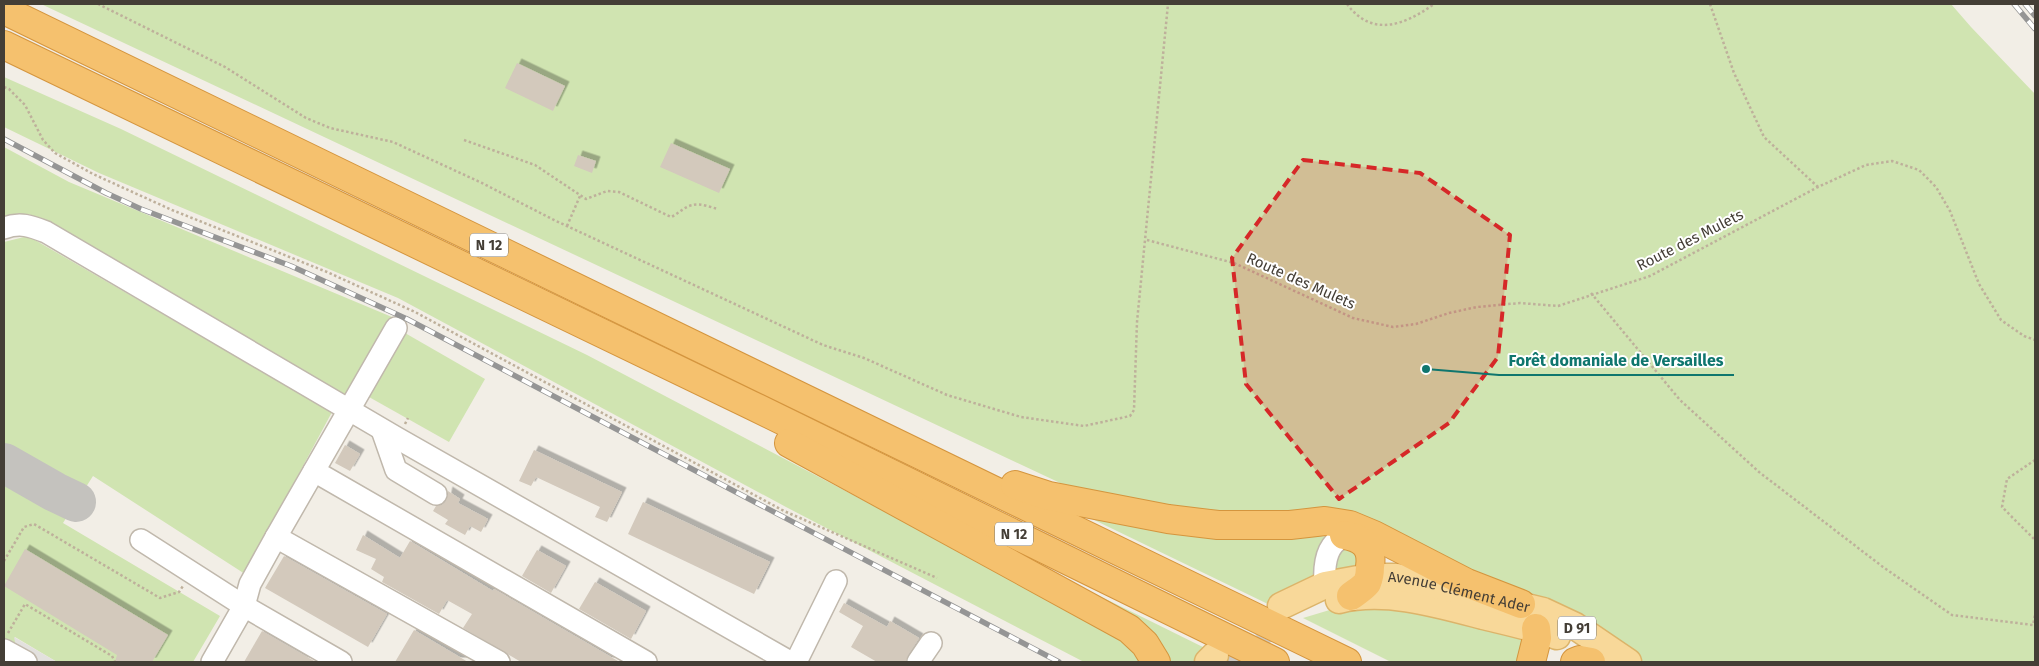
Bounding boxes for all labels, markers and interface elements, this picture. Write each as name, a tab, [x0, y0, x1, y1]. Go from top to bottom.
street label: Route des Mulets	[1634, 205, 1746, 275]
road number: N 12	[470, 234, 508, 256]
street label: Route des Mulets	[1244, 249, 1358, 313]
callout: Forêt domaniale de Versailles	[1499, 344, 1734, 375]
text: Forêt domaniale de Versailles	[1508, 351, 1724, 370]
road number: N 12	[995, 522, 1033, 546]
street label: Avenue Clément Ader	[1388, 568, 1532, 617]
road number: D 91	[1558, 616, 1596, 640]

